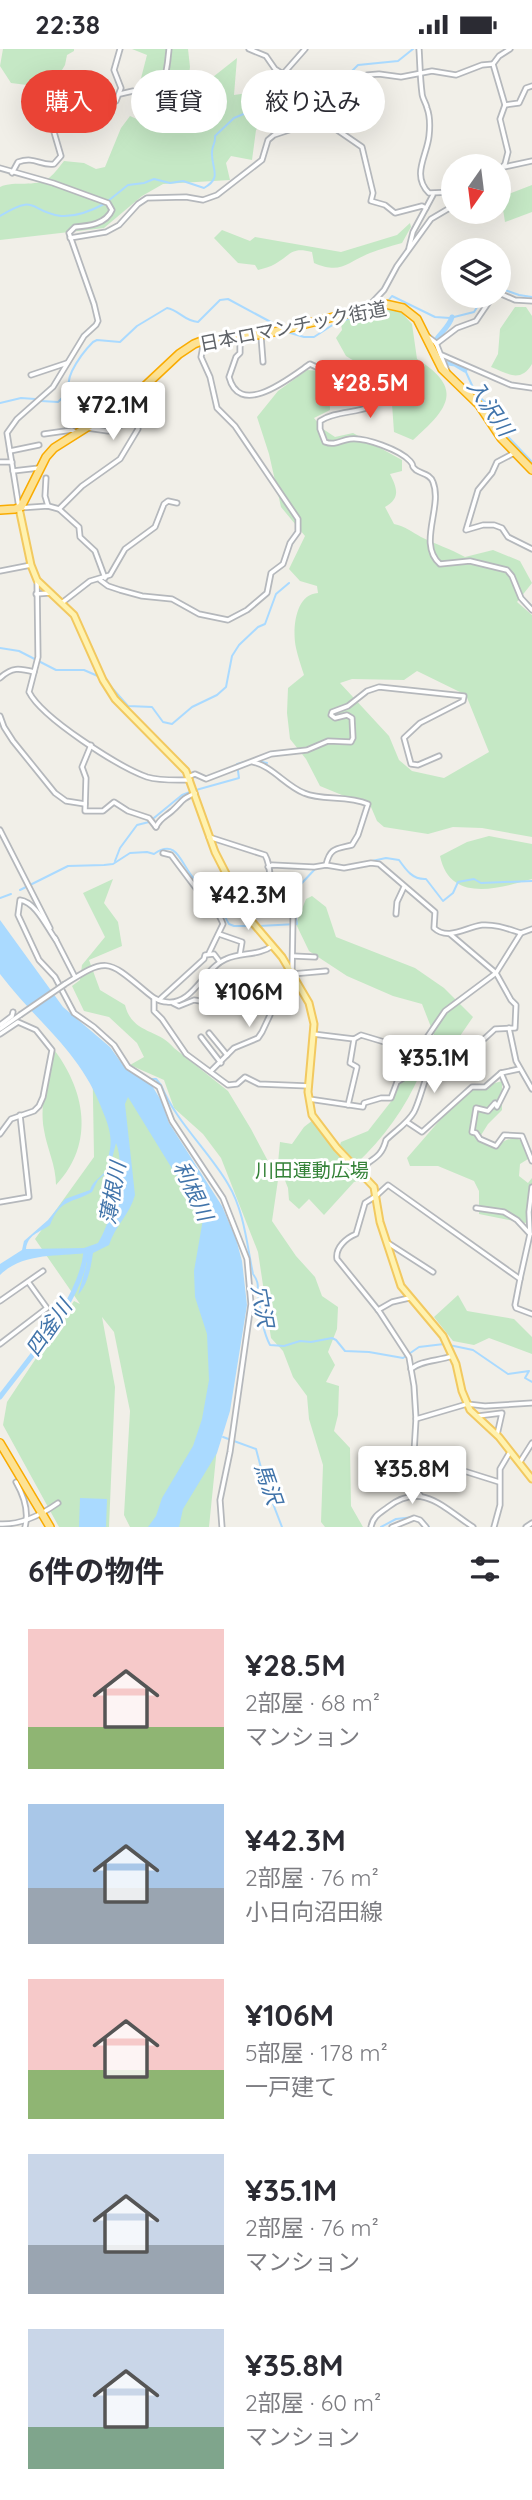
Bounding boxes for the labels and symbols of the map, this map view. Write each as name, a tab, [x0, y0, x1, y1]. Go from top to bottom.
north arrow	[441, 154, 511, 224]
street label: 日本ロマンチック街道	[197, 296, 389, 356]
pin: ¥28.5M	[313, 361, 427, 420]
water label: 入沢川	[462, 374, 520, 442]
pin: ¥72.1M	[56, 383, 170, 442]
pin: ¥42.3M	[191, 873, 305, 932]
pin: ¥106M	[200, 969, 298, 1029]
pin: ¥35.1M	[377, 1035, 491, 1095]
water label: 利根川	[169, 1157, 220, 1226]
water label: 薄根川	[94, 1158, 131, 1226]
park label: 川田運動広場	[255, 1158, 369, 1182]
water label: 穴沢	[247, 1283, 280, 1332]
water label: 四釜川	[19, 1293, 78, 1361]
pin: ¥35.8M	[355, 1447, 469, 1506]
water label: 馬沢	[250, 1460, 289, 1511]

